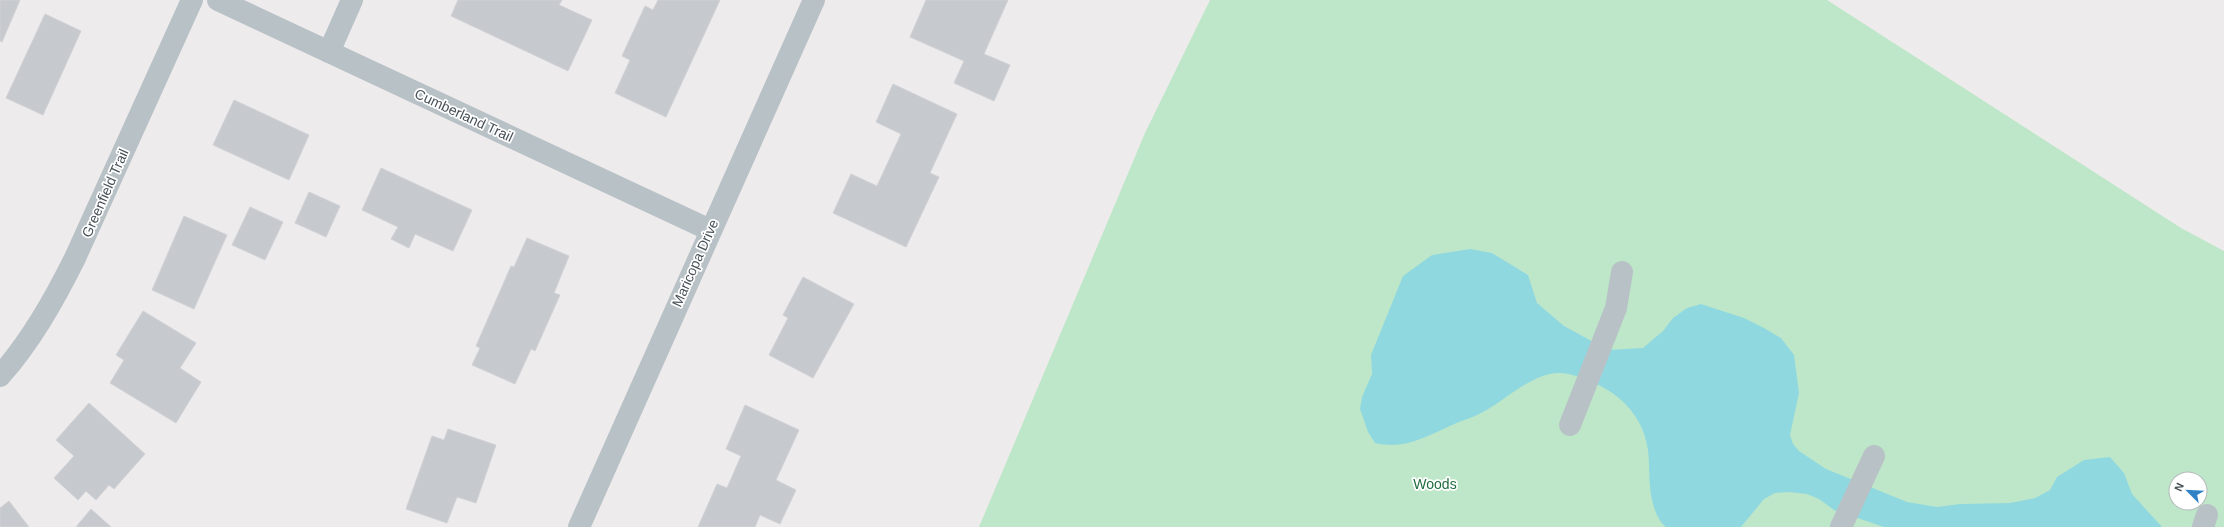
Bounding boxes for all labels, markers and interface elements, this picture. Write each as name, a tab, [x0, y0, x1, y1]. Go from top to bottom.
street label: Cumberland Trail	[412, 85, 516, 145]
street label: Greenfield Trail	[78, 146, 132, 240]
street label: Maricopa Drive	[669, 217, 722, 309]
north arrow	[2168, 471, 2208, 511]
park label: Woods	[1413, 476, 1457, 492]
text: N	[2172, 481, 2186, 493]

